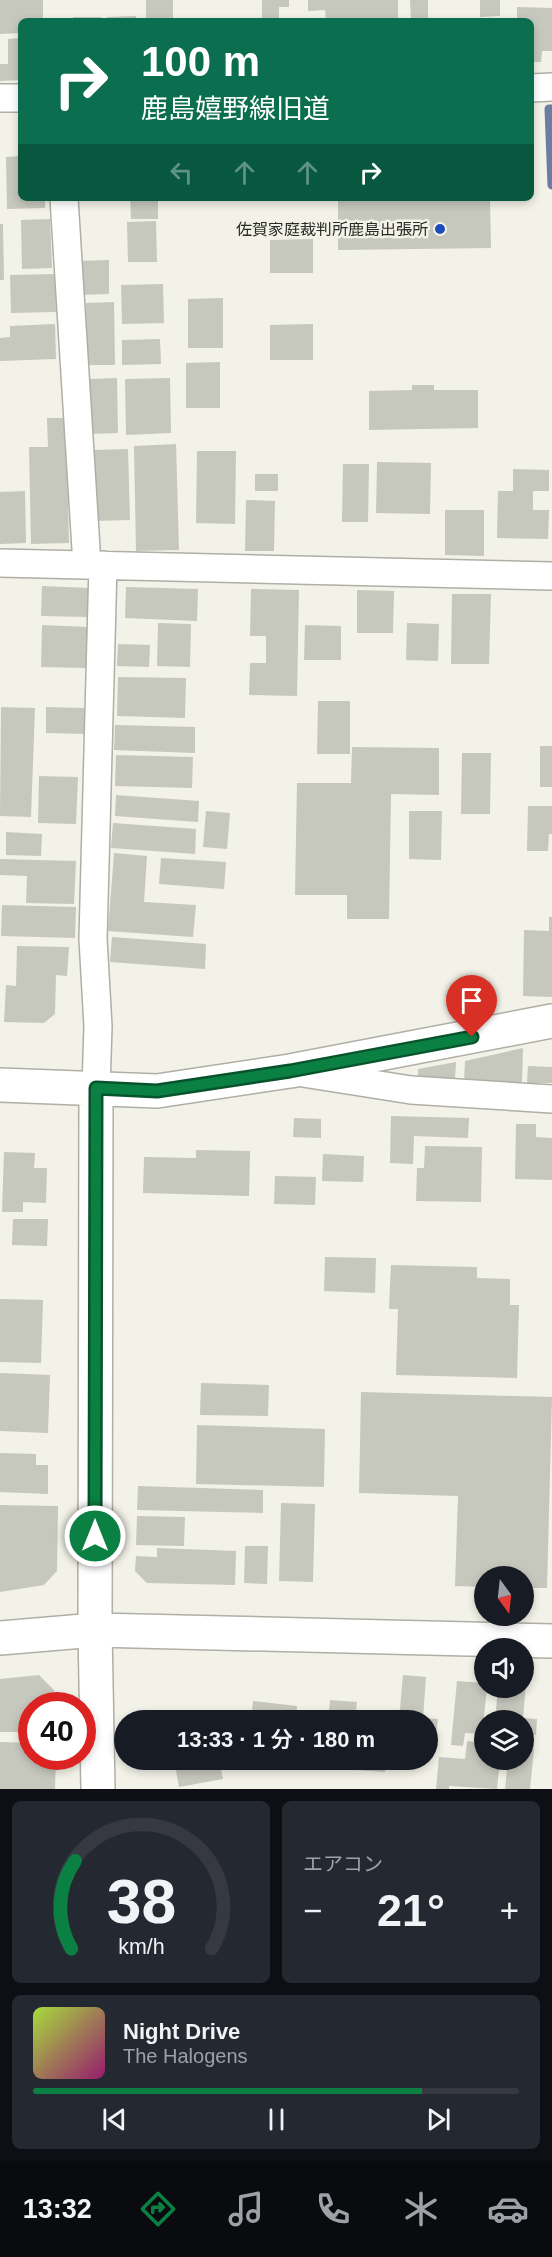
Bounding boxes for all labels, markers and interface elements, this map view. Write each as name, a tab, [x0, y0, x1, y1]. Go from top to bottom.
text: 100 m	[141, 38, 260, 85]
icon: right	[42, 42, 120, 120]
text: 鹿島嬉野線旧道	[141, 94, 330, 124]
icon: left	[165, 156, 198, 189]
icon: ahead	[228, 156, 261, 189]
icon: ahead	[291, 156, 324, 189]
icon: right	[354, 156, 387, 189]
place label: 佐賀家庭裁判所鹿島出張所	[236, 221, 428, 238]
marker: 佐賀家庭裁判所鹿島出張所	[433, 222, 447, 236]
pin	[446, 975, 497, 1037]
icon: arrive	[455, 984, 488, 1017]
position arrow	[63, 1504, 127, 1568]
north arrow	[474, 1566, 534, 1626]
map controls	[474, 1566, 534, 1770]
button: sound	[474, 1638, 534, 1698]
speed limit sign: 40	[18, 1692, 96, 1770]
button: layers	[474, 1710, 534, 1770]
text: 13:33 · 1 分 · 180 m	[177, 1727, 375, 1752]
text: エアコン	[303, 1853, 383, 1875]
text: 38	[106, 1867, 176, 1936]
text: 21°	[377, 1885, 445, 1936]
text: −	[303, 1892, 322, 1929]
text: +	[500, 1892, 519, 1929]
text: km/h	[118, 1935, 164, 1959]
text: Night Drive	[123, 2019, 240, 2044]
text: The Halogens	[123, 2045, 248, 2067]
icon: previous	[98, 2103, 131, 2136]
icon: pause	[260, 2103, 293, 2136]
icon: next	[422, 2103, 455, 2136]
icon: directions	[137, 2188, 179, 2230]
icon: music	[225, 2188, 267, 2230]
icon: phone	[312, 2188, 354, 2230]
icon: climate	[400, 2188, 442, 2230]
icon: car	[487, 2188, 529, 2230]
text: 13:32	[23, 2194, 92, 2224]

